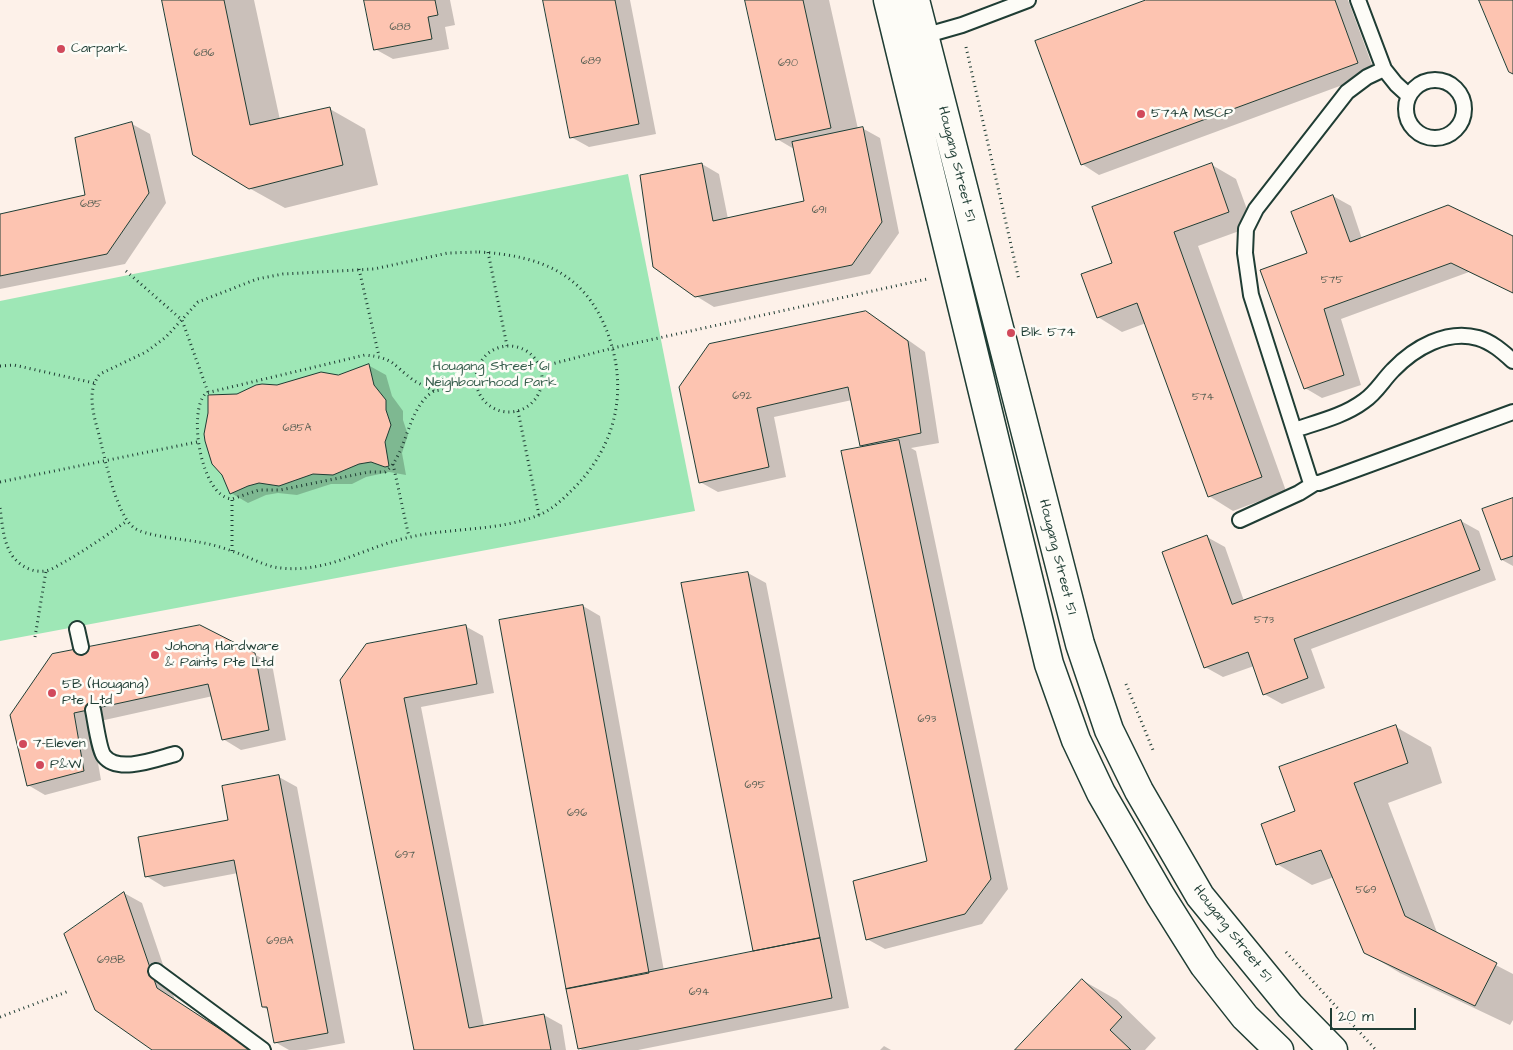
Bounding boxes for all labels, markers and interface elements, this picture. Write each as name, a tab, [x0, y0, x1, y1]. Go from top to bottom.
house number: 688	[389, 21, 411, 35]
place label: Carpark	[71, 41, 127, 57]
marker: Carpark	[55, 43, 67, 55]
house number: 686	[194, 47, 214, 61]
house number: 689	[581, 55, 601, 69]
house number: 690	[778, 57, 798, 71]
street label: Hougang Street 51	[934, 105, 978, 223]
place label: 574A MSCP	[1151, 106, 1233, 122]
marker: 574A MSCP	[1135, 108, 1147, 120]
house number: 685	[80, 198, 102, 212]
house number: 691	[812, 204, 826, 218]
house number: 575	[1321, 274, 1343, 288]
place label: Blk 574	[1021, 325, 1075, 341]
marker: Blk 574	[1005, 327, 1017, 339]
park label: Hougang Street 61 Neighbourhood Park	[425, 359, 557, 392]
house number: 692	[732, 390, 752, 404]
house number: 574	[1192, 391, 1214, 405]
house number: 685A	[283, 422, 311, 436]
street label: Hougang Street 51	[1035, 498, 1079, 616]
house number: 573	[1254, 614, 1274, 628]
place label: Johong Hardware & Paints Pte Ltd	[165, 639, 279, 672]
marker: Johong Hardware & Paints Pte Ltd	[149, 649, 161, 661]
place label: 5B (Hougang) Pte Ltd	[62, 677, 149, 710]
marker: 5B (Hougang) Pte Ltd	[46, 687, 58, 699]
house number: 693	[918, 713, 936, 727]
place label: 7-Eleven	[33, 736, 86, 752]
marker: 7-Eleven	[17, 738, 29, 750]
place label: P&W	[50, 757, 81, 773]
marker: P&W	[34, 759, 46, 771]
house number: 695	[745, 779, 765, 793]
house number: 696	[567, 807, 587, 821]
house number: 697	[395, 849, 415, 863]
street label: Hougang Street 51	[1189, 882, 1275, 986]
house number: 569	[1356, 884, 1376, 898]
house number: 698A	[266, 935, 294, 949]
house number: 698B	[97, 954, 125, 968]
house number: 694	[689, 986, 709, 1000]
scale bar	[1333, 998, 1419, 1030]
text: 20 m	[1338, 1006, 1374, 1027]

